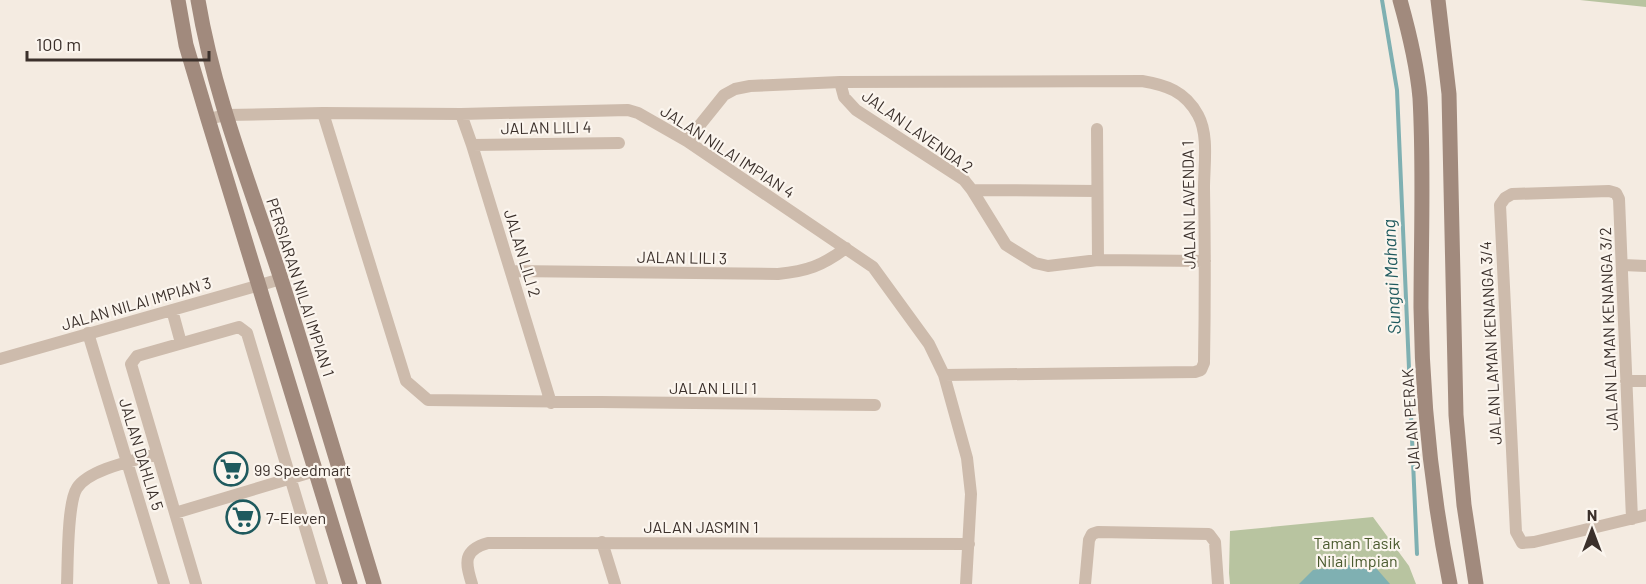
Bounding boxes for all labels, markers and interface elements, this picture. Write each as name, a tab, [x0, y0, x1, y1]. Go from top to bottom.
scale bar	[27, 24, 208, 62]
text: 100 m	[36, 33, 81, 55]
street label: JALAN LAVENDA 2	[859, 86, 977, 176]
street label: JALAN NILAI IMPIAN 4	[657, 101, 799, 201]
street label: JALAN LILI 4	[500, 117, 592, 137]
street label: JALAN LAVENDA 1	[1177, 141, 1199, 269]
street label: PERSIARAN NILAI IMPIAN 1	[263, 195, 339, 379]
street label: JALAN LILI 2	[501, 207, 545, 299]
water label: Sungai Mahang	[1377, 219, 1405, 335]
street label: JALAN LAMAN KENANGA 3/2	[1595, 227, 1621, 431]
street label: JALAN LAMAN KENANGA 3/4	[1475, 241, 1505, 445]
street label: JALAN LILI 3	[637, 247, 727, 267]
street label: JALAN NILAI IMPIAN 3	[59, 272, 213, 334]
street label: JALAN PERAK	[1397, 368, 1423, 470]
street label: JALAN LILI 1	[669, 378, 757, 397]
street label: JALAN DAHLIA 5	[116, 396, 168, 512]
supermarket icon: 99 Speedmart	[213, 451, 249, 487]
place label: 99 Speedmart	[254, 460, 351, 479]
supermarket icon: 7-Eleven	[225, 499, 261, 535]
north arrow	[1562, 500, 1622, 560]
text: N	[1587, 505, 1597, 524]
place label: 7-Eleven	[266, 508, 326, 527]
street label: JALAN JASMIN 1	[643, 517, 759, 536]
park label: Taman Tasik Nilai Impian	[1313, 533, 1401, 570]

